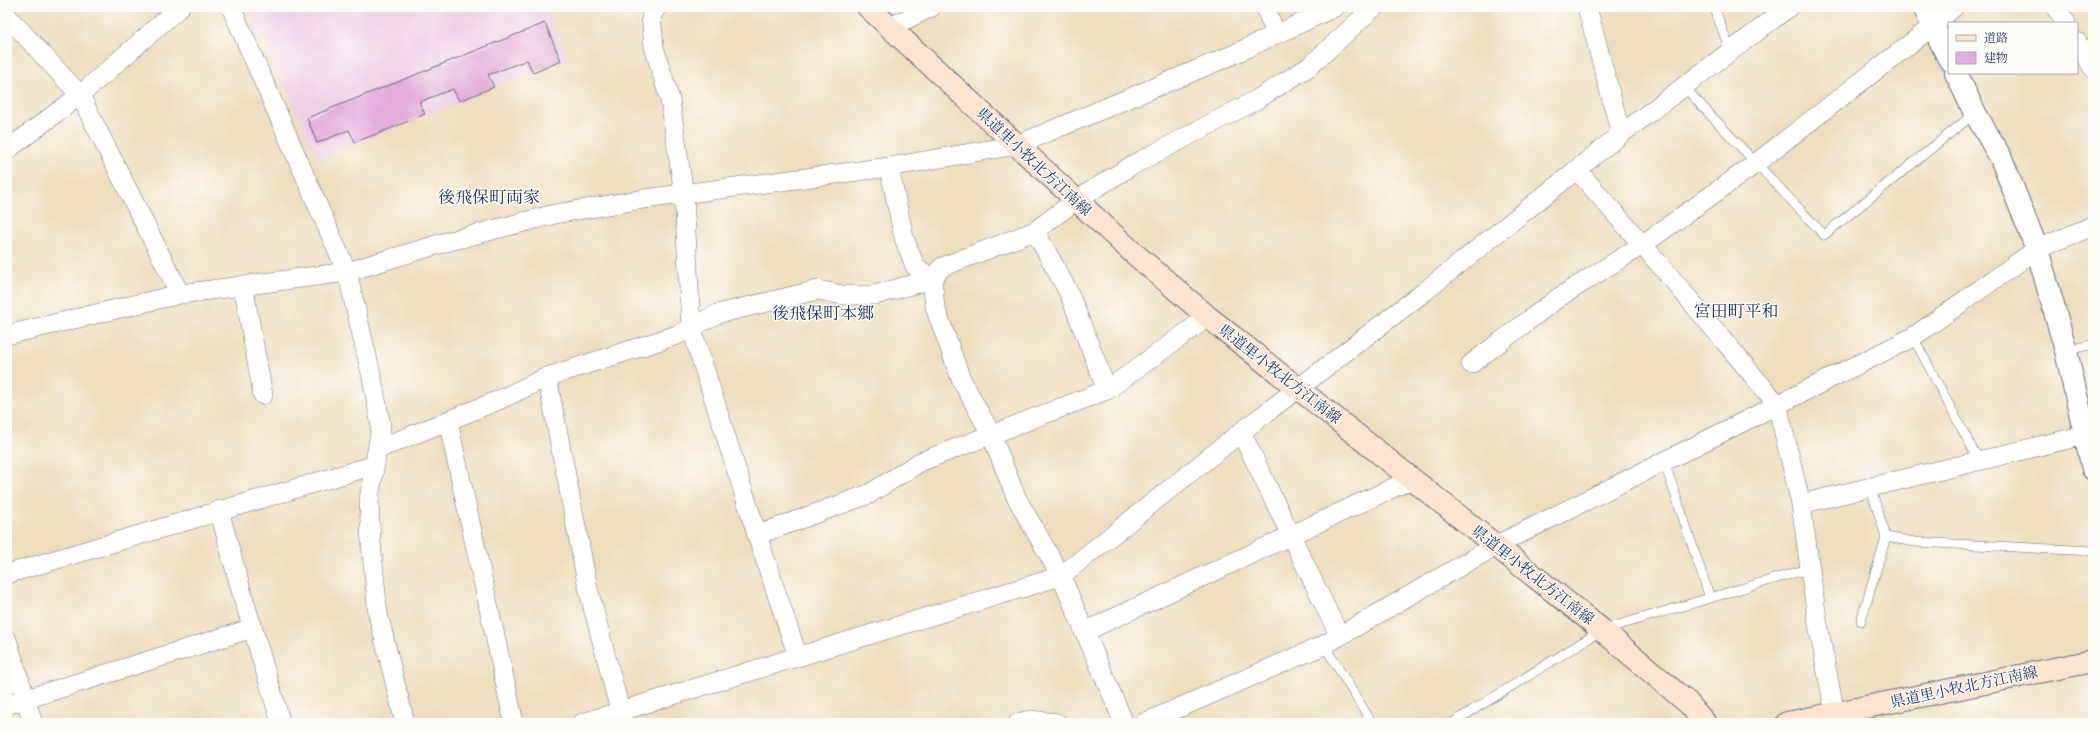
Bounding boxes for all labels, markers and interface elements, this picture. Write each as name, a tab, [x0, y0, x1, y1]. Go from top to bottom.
legend	[1948, 22, 2078, 74]
text: 道路	[1984, 31, 2008, 46]
text: 建物	[1984, 51, 2008, 66]
street label: 県道里小牧北方江南線	[972, 104, 1095, 220]
district label: 後飛保町両家	[438, 187, 540, 208]
district label: 宮田町平和	[1694, 301, 1779, 322]
district label: 後飛保町本郷	[772, 303, 874, 324]
street label: 県道里小牧北方江南線	[1215, 321, 1345, 428]
street label: 県道里小牧北方江南線	[1468, 522, 1598, 629]
street label: 県道里小牧北方江南線	[1889, 663, 2039, 712]

